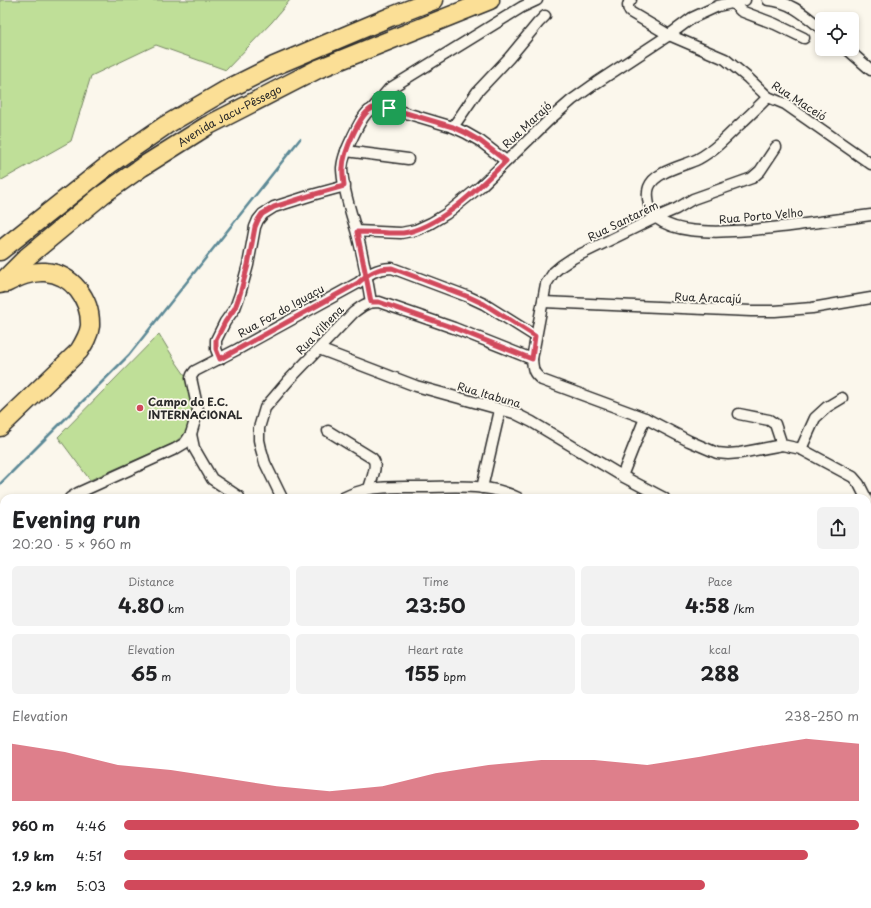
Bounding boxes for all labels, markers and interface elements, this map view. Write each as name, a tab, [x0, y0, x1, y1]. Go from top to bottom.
map controls	[815, 12, 859, 56]
button: locate	[815, 12, 859, 56]
street label: Rua Maceió	[769, 77, 830, 125]
street label: Avenida Jacu-Pêssego	[174, 80, 284, 151]
pin	[372, 91, 406, 125]
icon: arrive	[378, 97, 400, 119]
street label: Rua Marajó	[498, 97, 555, 152]
street label: Rua Santarém	[585, 196, 661, 245]
street label: Rua Porto Velho	[718, 203, 804, 228]
street label: Rua Foz do Iguaçu	[234, 280, 327, 341]
street label: Rua Aracajú	[674, 288, 742, 307]
street label: Rua Vilhena	[292, 301, 348, 358]
street label: Rua Itabuna	[455, 377, 523, 412]
place label: Campo do E.C. INTERNACIONAL	[148, 393, 243, 423]
marker: Campo do E.C. INTERNACIONAL	[135, 403, 145, 413]
text: Evening run	[12, 502, 141, 535]
button: share	[817, 507, 859, 549]
text: 20:20 · 5 × 960 m	[12, 534, 131, 553]
text: Distance	[128, 573, 174, 590]
text: Time	[422, 573, 448, 590]
text: Pace	[707, 573, 732, 590]
text: 4.80	[118, 590, 164, 620]
text: 23:50	[405, 590, 466, 620]
text: 4:58	[685, 590, 730, 620]
text: km	[164, 600, 184, 617]
text: /km	[730, 600, 755, 617]
text: Elevation	[127, 641, 175, 658]
text: Heart rate	[408, 641, 463, 658]
text: kcal	[709, 641, 731, 658]
text: 65	[131, 658, 158, 688]
text: 155	[405, 658, 440, 688]
text: 288	[700, 658, 739, 688]
text: m	[158, 668, 171, 685]
text: bpm	[440, 668, 466, 685]
text: Elevation	[12, 706, 68, 725]
text: 238–250 m	[785, 706, 859, 725]
text: 960 m	[12, 816, 54, 835]
text: 4:46	[76, 816, 106, 835]
text: 1.9 km	[12, 846, 54, 865]
text: 4:51	[76, 846, 102, 865]
text: 2.9 km	[12, 876, 57, 895]
text: 5:03	[76, 876, 106, 895]

